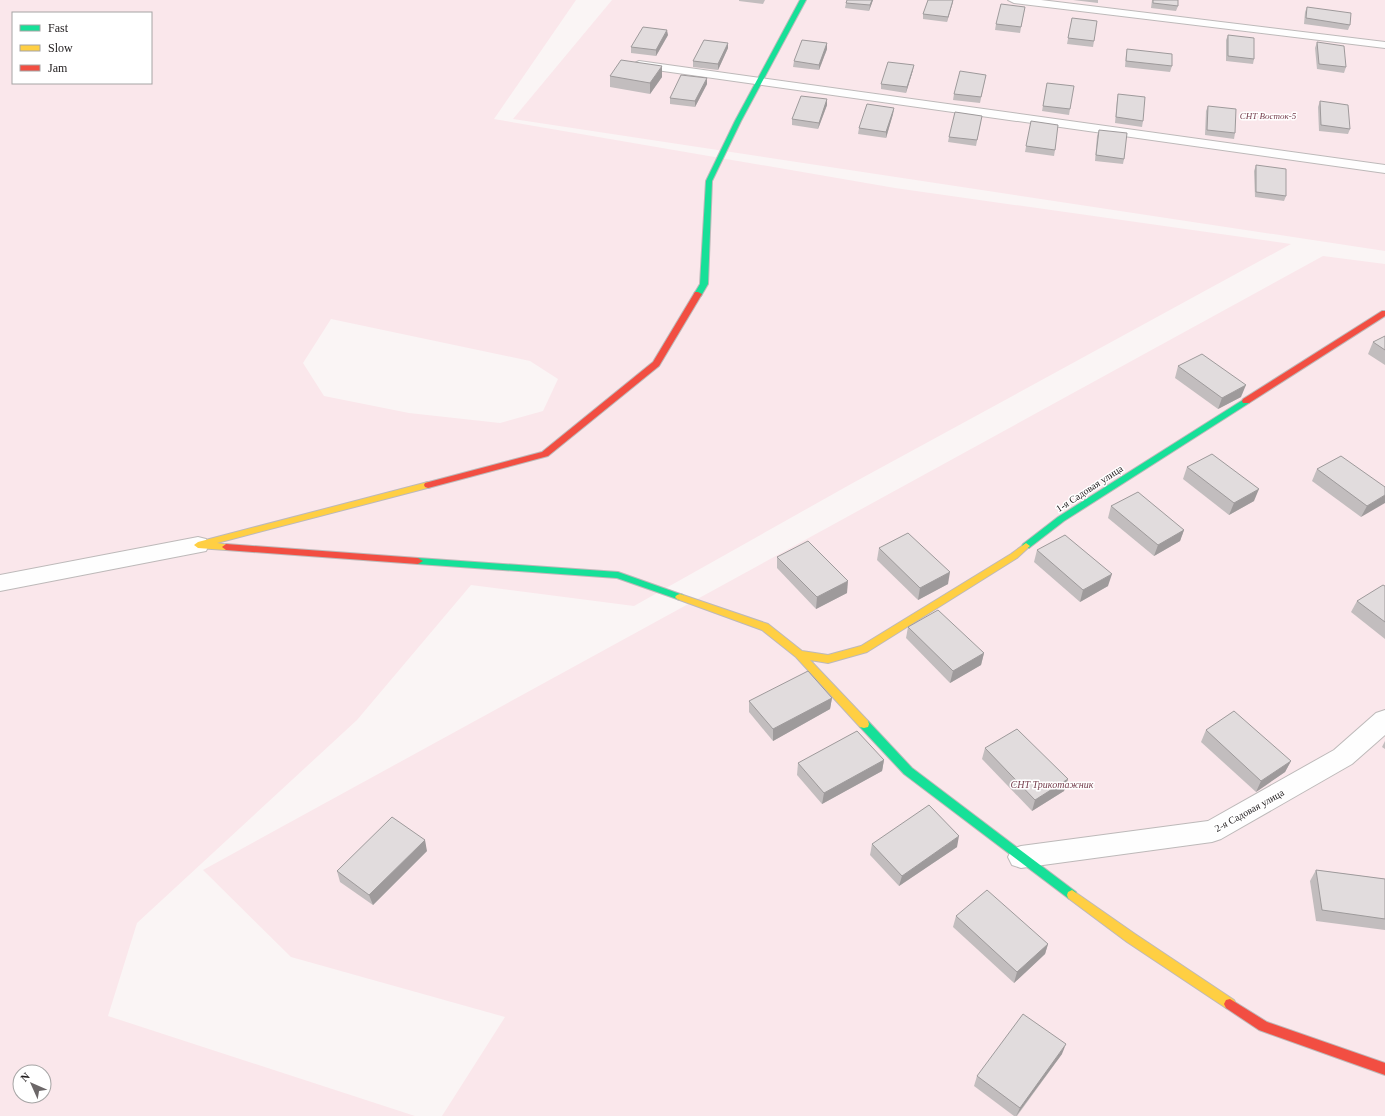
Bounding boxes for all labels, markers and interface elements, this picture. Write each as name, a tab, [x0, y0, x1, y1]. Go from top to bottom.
legend	[12, 12, 152, 84]
text: Fast	[48, 21, 69, 35]
text: Slow	[48, 41, 73, 55]
text: Jam	[48, 61, 68, 75]
park label: СНТ Восток-5	[1240, 111, 1297, 121]
street label: 1-я Садовая улица	[1054, 462, 1125, 514]
park label: СНТ Трикотажник	[1011, 779, 1094, 790]
street label: 2-я Садовая улица	[1213, 787, 1286, 834]
north arrow	[12, 1064, 52, 1104]
text: N	[18, 1070, 32, 1084]

